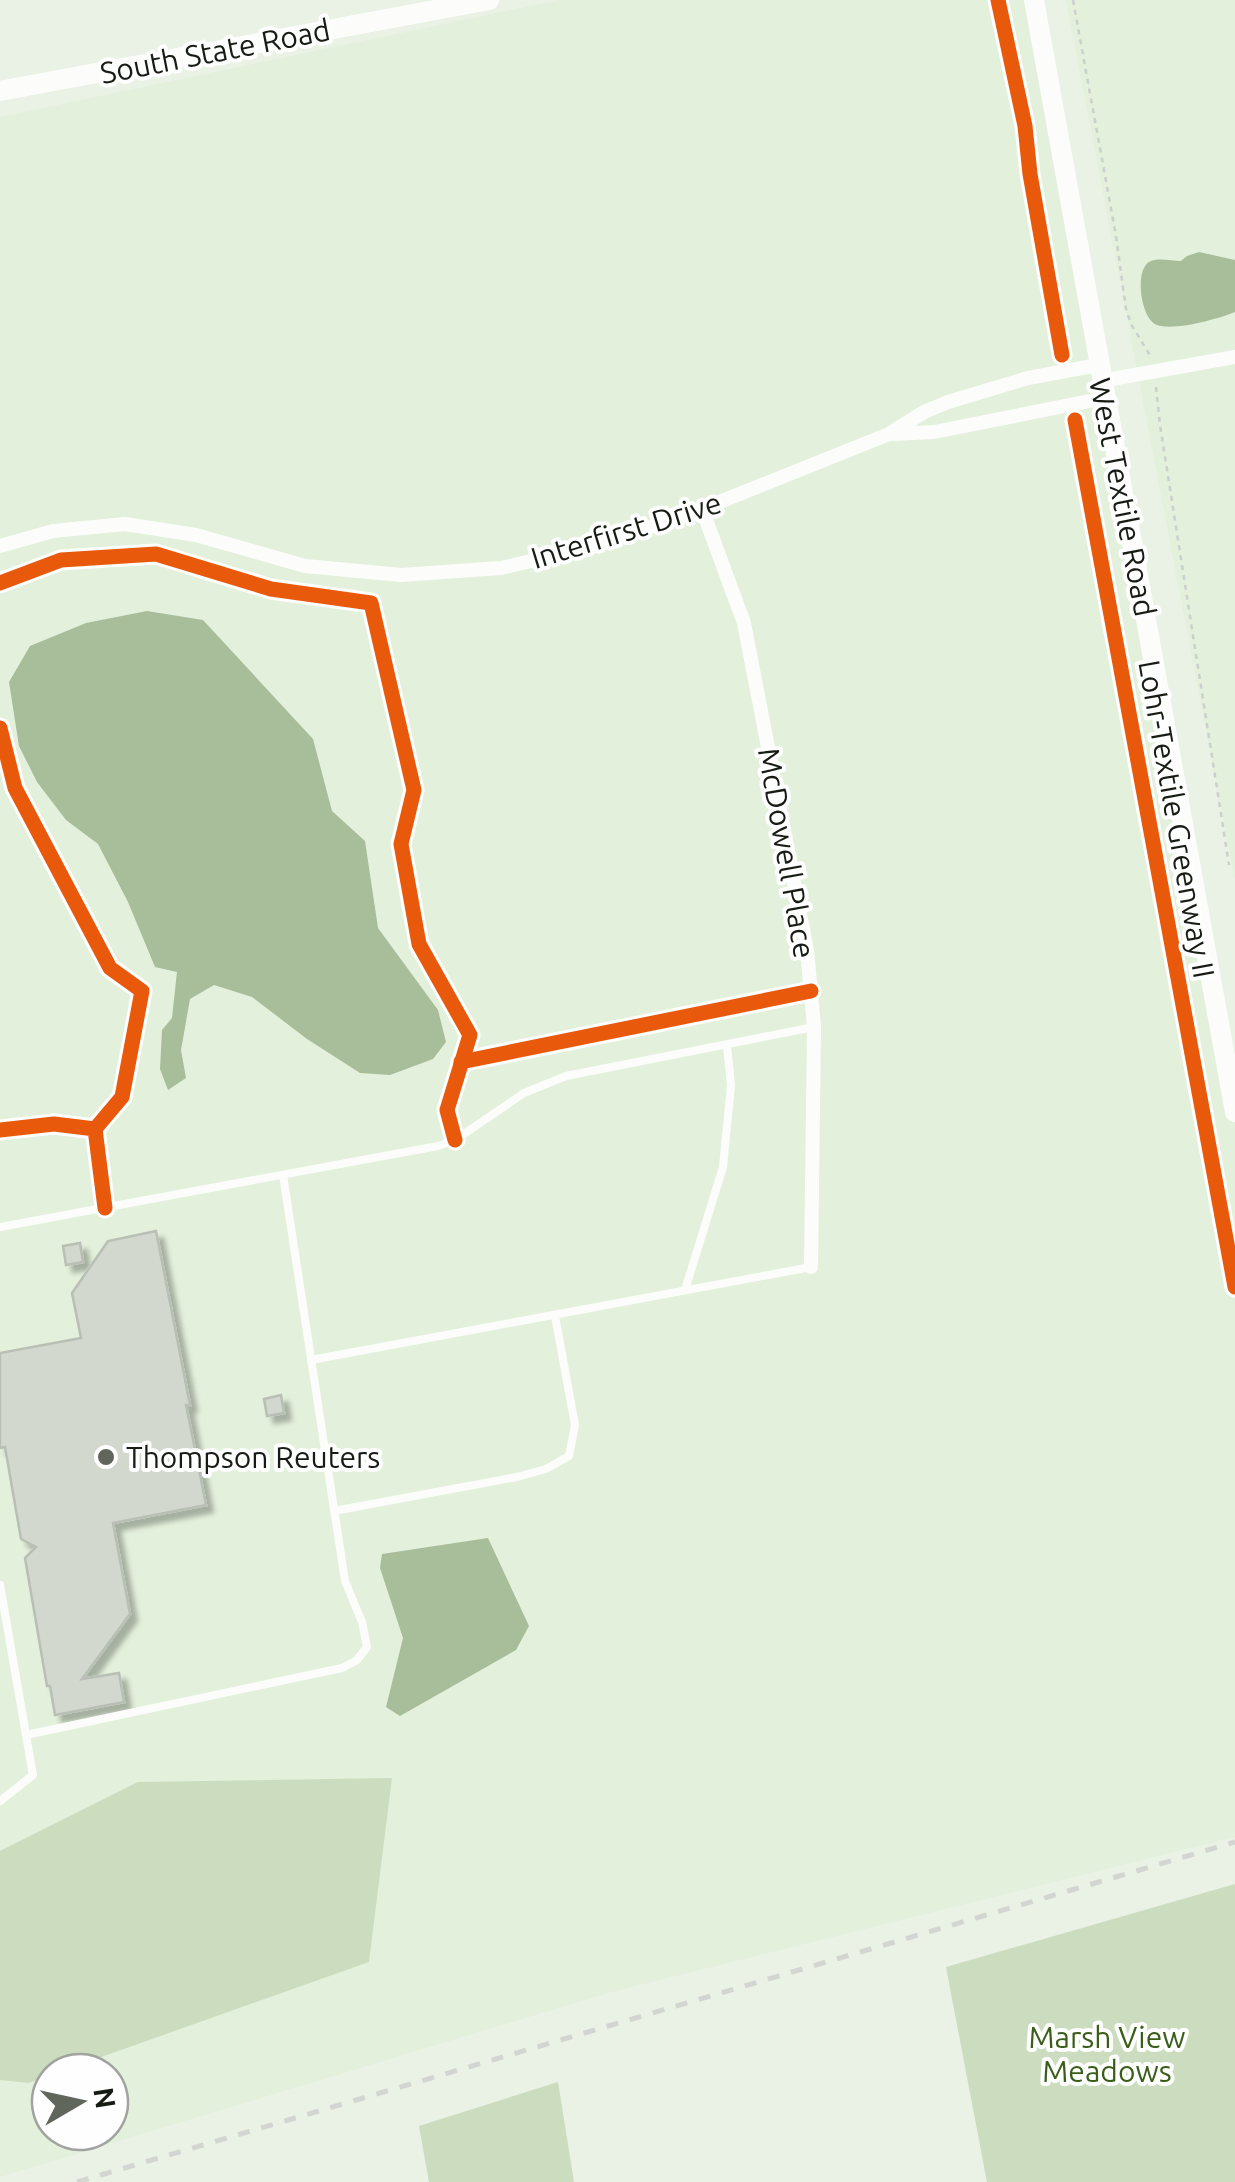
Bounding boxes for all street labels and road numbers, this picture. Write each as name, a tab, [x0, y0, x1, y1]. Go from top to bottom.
street label: South State Road	[97, 12, 333, 90]
street label: West Textile Road	[1083, 375, 1163, 619]
street label: Interfirst Drive	[527, 485, 725, 575]
street label: Lohr-Textile Greenway II	[1132, 657, 1222, 981]
street label: McDowell Place	[752, 745, 822, 961]

